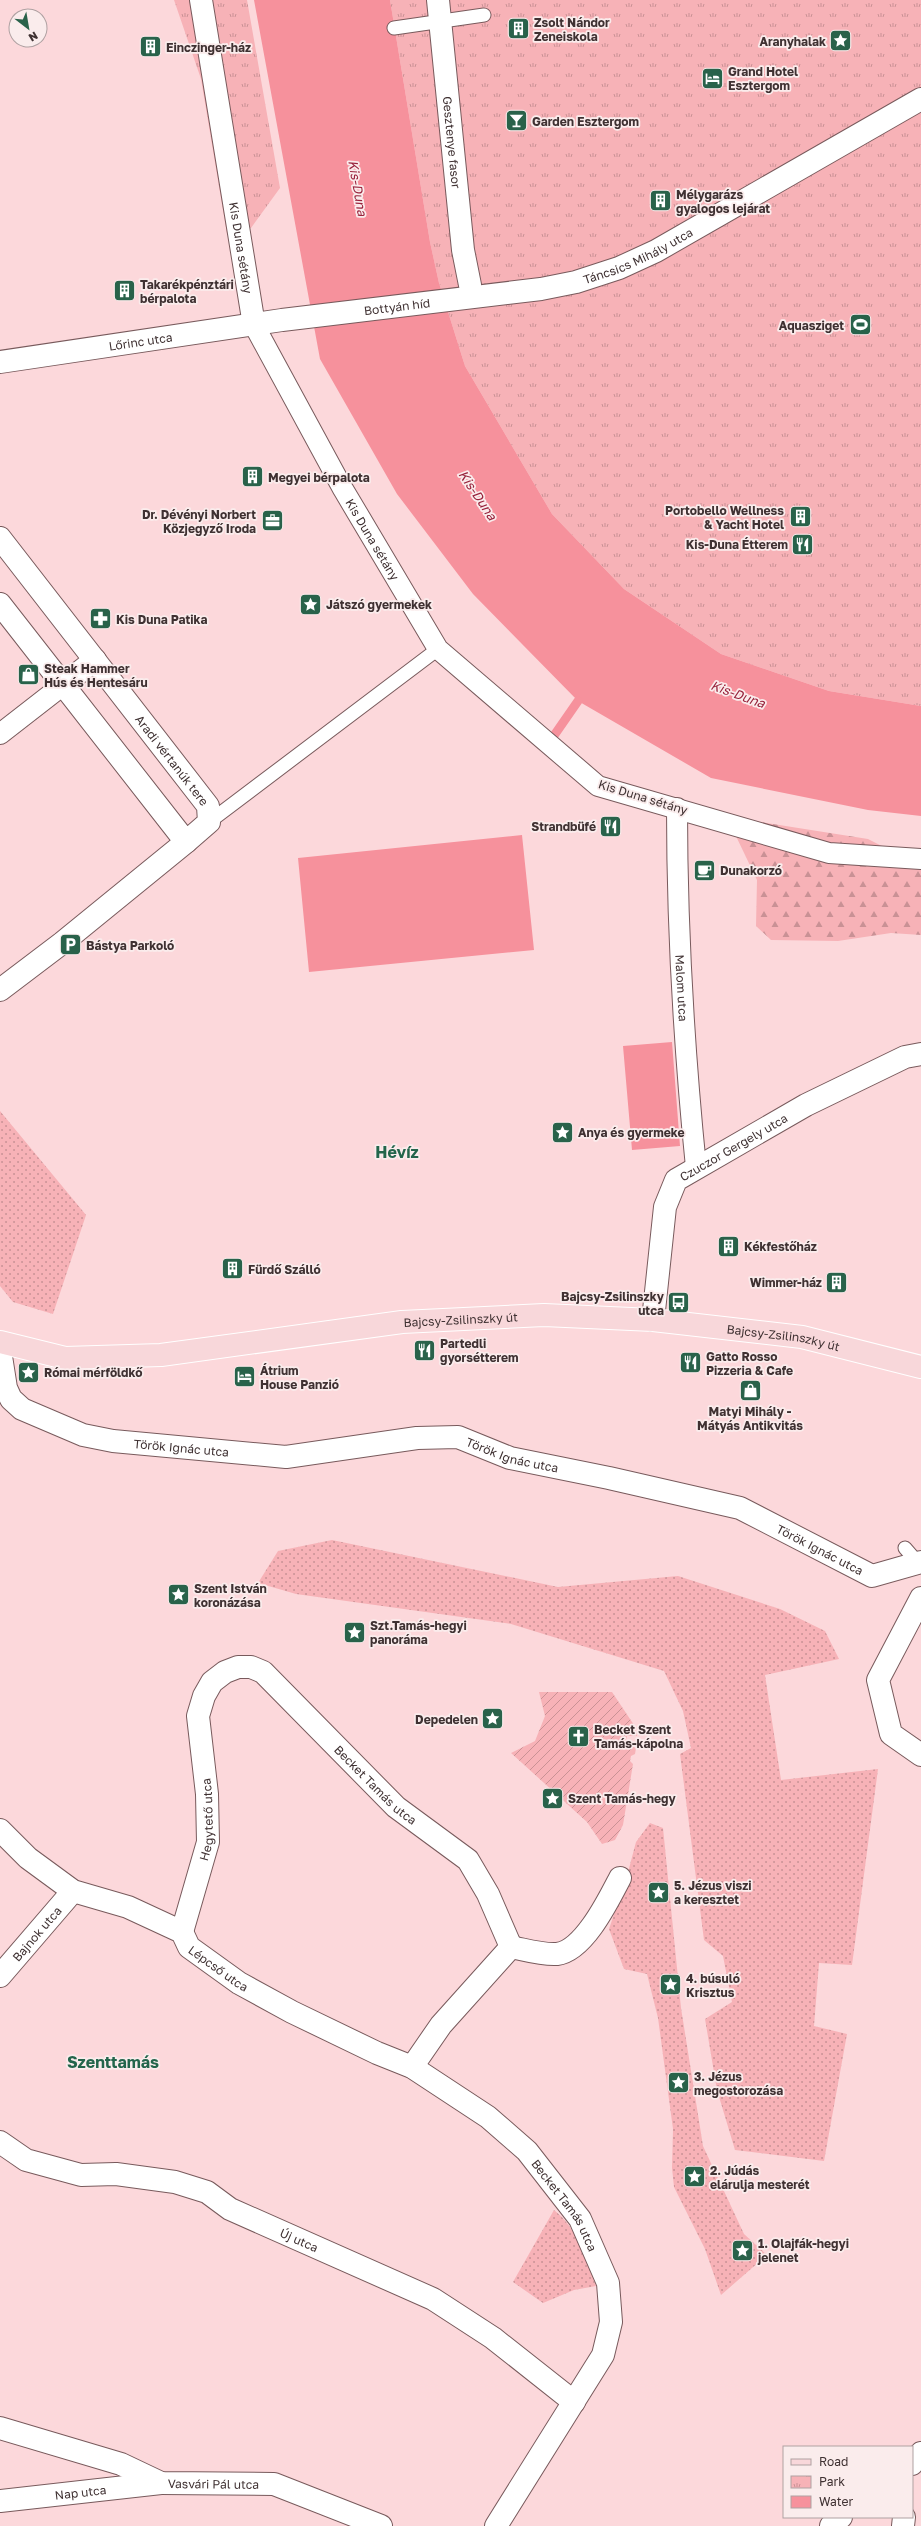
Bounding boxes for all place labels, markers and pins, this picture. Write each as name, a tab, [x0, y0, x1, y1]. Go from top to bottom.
place label: Zsolt Nándor Zeneiskola	[534, 15, 610, 44]
building icon: Zsolt Nándor Zeneiskola	[506, 16, 532, 42]
place icon: Aranyhalak	[828, 28, 854, 54]
building icon: Einczinger-ház	[137, 34, 163, 60]
place label: Aranyhalak	[760, 34, 826, 49]
place label: Einczinger-ház	[166, 40, 251, 55]
place label: Grand Hotel Esztergom	[728, 64, 798, 93]
hotel icon: Grand Hotel Esztergom	[699, 65, 725, 91]
bar icon: Garden Esztergom	[503, 108, 529, 134]
place label: Garden Esztergom	[532, 114, 639, 129]
place label: Mélygarázs gyalogos lejárat	[676, 187, 770, 216]
building icon: Mélygarázs gyalogos lejárat	[648, 188, 674, 214]
place label: Takarékpénztári bérpalota	[140, 277, 234, 306]
building icon: Takarékpénztári bérpalota	[111, 278, 137, 304]
sports icon: Aquasziget	[847, 312, 873, 338]
place label: Aquasziget	[779, 318, 844, 333]
building icon: Megyei bérpalota	[239, 464, 265, 490]
place label: Megyei bérpalota	[268, 470, 370, 485]
place label: Portobello Wellness & Yacht Hotel	[665, 503, 784, 532]
building icon: Portobello Wellness & Yacht Hotel	[787, 504, 813, 530]
place label: Dr. Dévényi Norbert Közjegyző Iroda	[142, 507, 256, 536]
office icon: Dr. Dévényi Norbert Közjegyző Iroda	[259, 508, 285, 534]
restaurant icon: Kis-Duna Étterem	[790, 531, 816, 557]
place label: Kis-Duna Étterem	[686, 537, 788, 552]
place icon: Játszó gyermekek	[298, 591, 324, 617]
place label: Játszó gyermekek	[326, 597, 432, 612]
pharmacy icon: Kis Duna Patika	[88, 606, 114, 632]
place label: Kis Duna Patika	[116, 612, 207, 627]
place label: Steak Hammer Hús és Hentesáru	[44, 661, 148, 690]
shop icon: Steak Hammer Hús és Hentesáru	[16, 662, 42, 688]
restaurant icon: Strandbüfé	[598, 813, 624, 839]
place label: Strandbüfé	[531, 819, 596, 834]
cafe icon: Dunakorzó	[692, 857, 718, 883]
place label: Dunakorzó	[720, 863, 782, 878]
parking icon: Bástya Parkoló	[57, 932, 83, 958]
place label: Bástya Parkoló	[86, 938, 174, 953]
place icon: Anya és gyermeke	[549, 1119, 575, 1145]
place label: Anya és gyermeke	[578, 1125, 685, 1140]
building icon: Kékfestőház	[716, 1233, 742, 1259]
place label: Kékfestőház	[744, 1239, 817, 1254]
building icon: Fürdő Szálló	[219, 1256, 245, 1282]
place label: Fürdő Szálló	[248, 1262, 321, 1277]
building icon: Wimmer-ház	[824, 1269, 850, 1295]
place label: Wimmer-ház	[750, 1275, 822, 1290]
place label: Bajcsy-Zsilinszky utca	[561, 1289, 665, 1318]
bus stop icon: Bajcsy-Zsilinszky utca	[666, 1290, 692, 1316]
place label: Partedli gyorsétterem	[440, 1336, 519, 1365]
restaurant icon: Partedli gyorsétterem	[412, 1337, 438, 1363]
place label: Gatto Rosso Pizzeria & Cafe	[706, 1349, 793, 1378]
restaurant icon: Gatto Rosso Pizzeria & Cafe	[677, 1350, 703, 1376]
place icon: Római mérföldkő	[16, 1359, 42, 1385]
place label: Átrium House Panzió	[260, 1363, 339, 1392]
hotel icon: Átrium House Panzió	[231, 1364, 257, 1390]
place label: Római mérföldkő	[44, 1365, 143, 1380]
shop icon: Matyi Mihály - Mátyás Antikvitás	[737, 1377, 763, 1403]
place label: Matyi Mihály - Mátyás Antikvitás	[697, 1404, 803, 1433]
place label: Szent István koronázása	[194, 1581, 267, 1610]
place icon: Szent István koronázása	[165, 1582, 191, 1608]
place label: Szt.Tamás-hegyi panoráma	[370, 1618, 467, 1647]
place icon: Szt.Tamás-hegyi panoráma	[341, 1619, 367, 1645]
place icon: Depedelen	[480, 1706, 506, 1732]
place label: Depedelen	[415, 1712, 478, 1727]
place label: Becket Szent Tamás-kápolna	[594, 1722, 683, 1751]
church icon: Becket Szent Tamás-kápolna	[566, 1723, 592, 1749]
place icon: Szent Tamás-hegy	[539, 1785, 565, 1811]
place label: Szent Tamás-hegy	[568, 1791, 676, 1806]
place label: 5. Jézus viszi a keresztet	[674, 1878, 752, 1907]
place icon: 5. Jézus viszi a keresztet	[645, 1879, 671, 1905]
place label: 4. búsuló Krisztus	[686, 1971, 740, 2000]
place icon: 4. búsuló Krisztus	[657, 1972, 683, 1998]
place label: 3. Jézus megostorozása	[694, 2069, 783, 2098]
place icon: 3. Jézus megostorozása	[666, 2070, 692, 2096]
place label: 2. Júdás elárulja mesterét	[710, 2163, 810, 2192]
place icon: 2. Júdás elárulja mesterét	[681, 2164, 707, 2190]
place label: 1. Olajfák-hegyi jelenet	[757, 2236, 849, 2265]
place icon: 1. Olajfák-hegyi jelenet	[729, 2237, 755, 2263]

